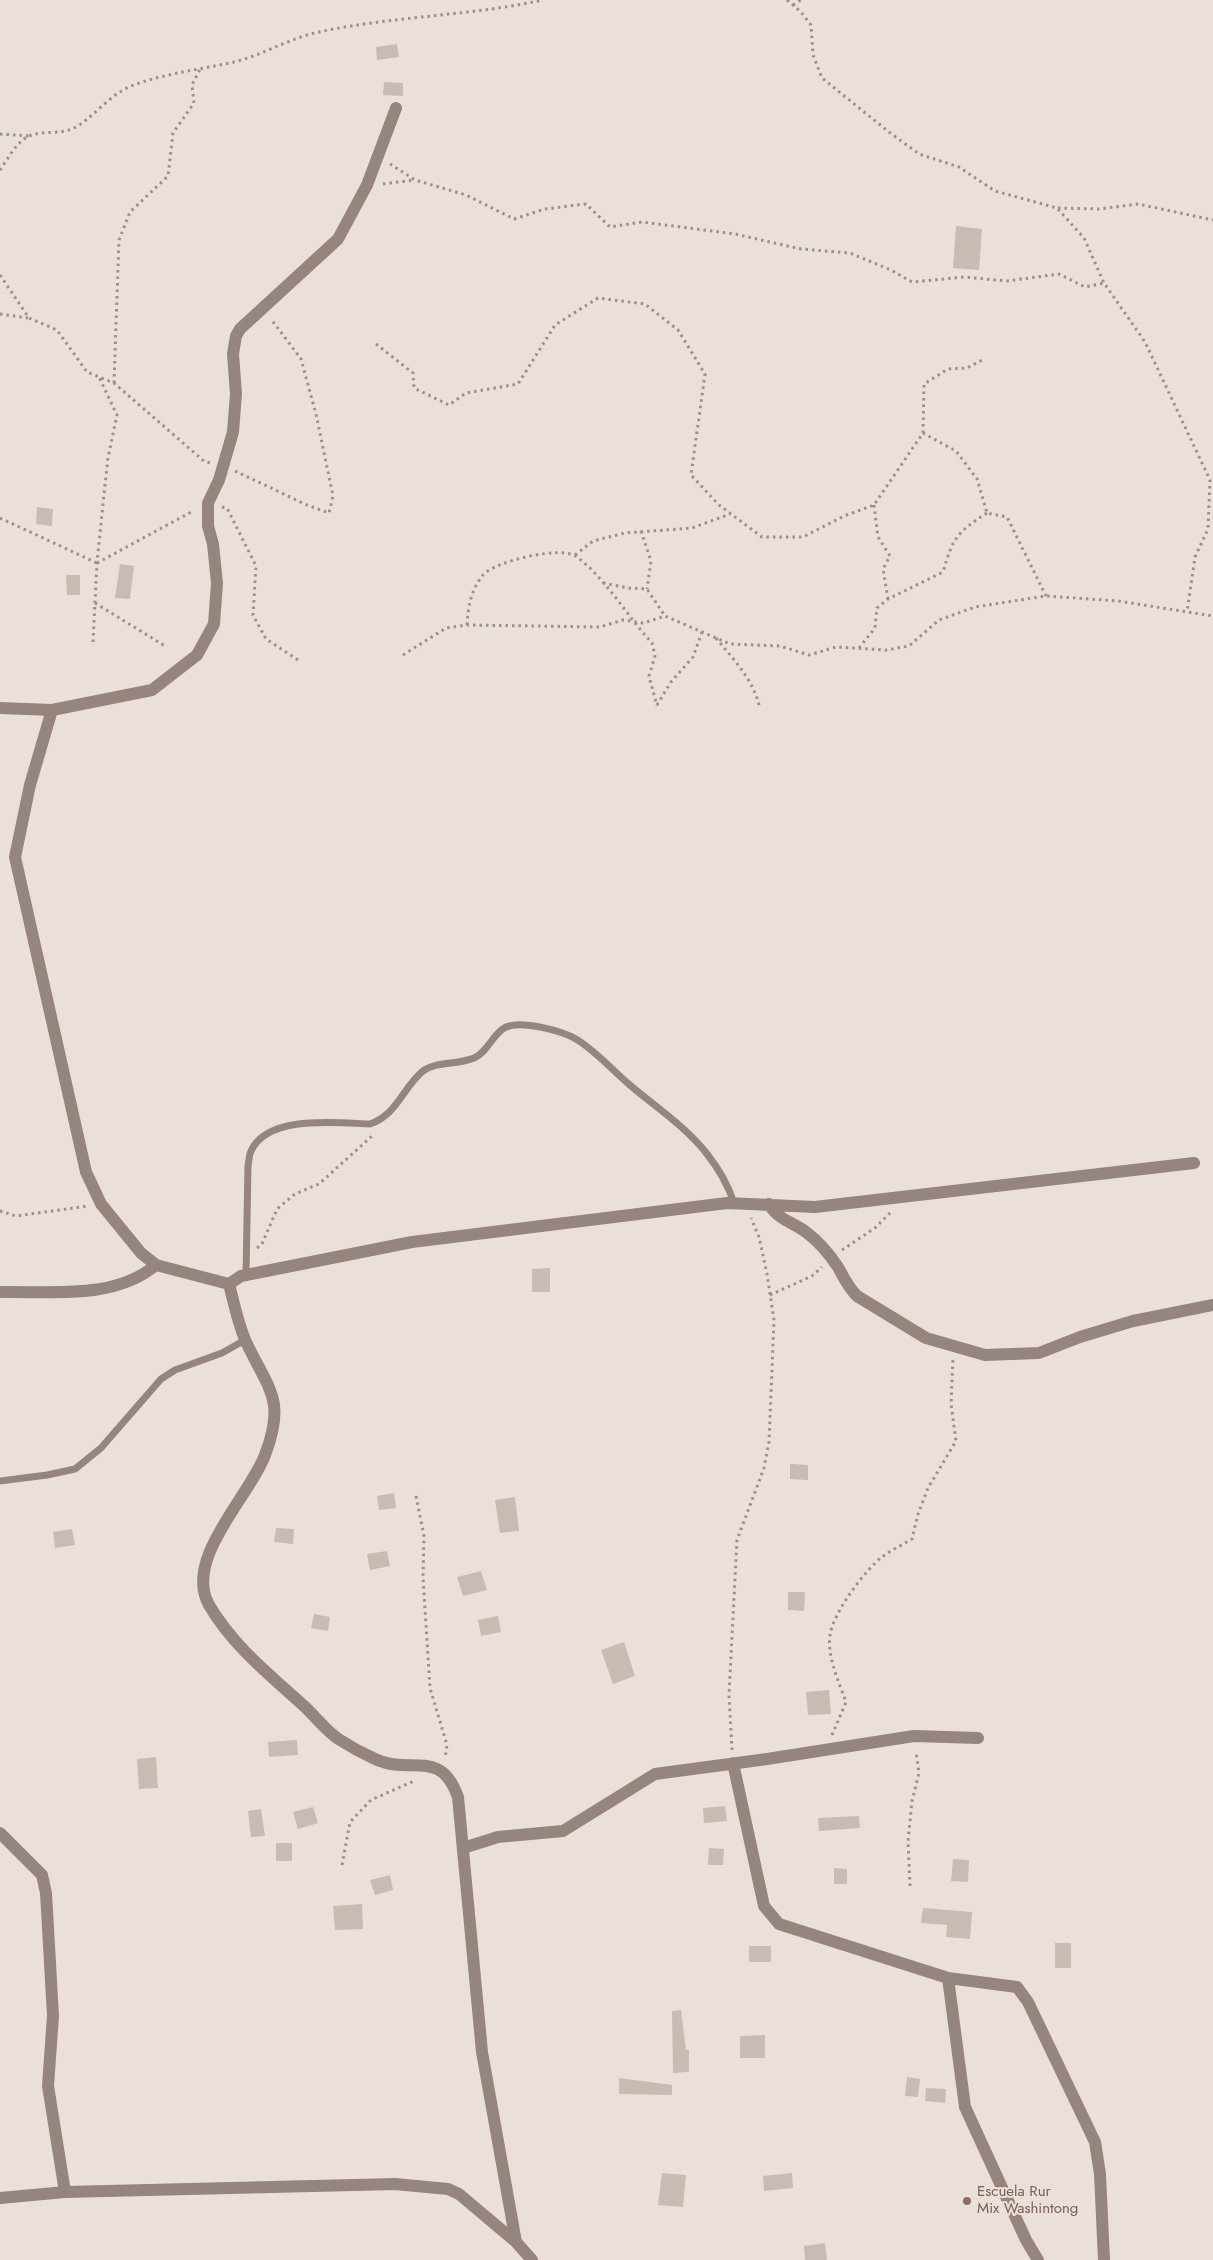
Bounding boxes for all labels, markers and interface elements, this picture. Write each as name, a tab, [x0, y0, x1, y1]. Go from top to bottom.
place label: Escuela Rur Mix Washintong	[977, 2183, 1078, 2218]
marker: Escuela Rur Mix Washintong	[961, 2195, 973, 2207]

